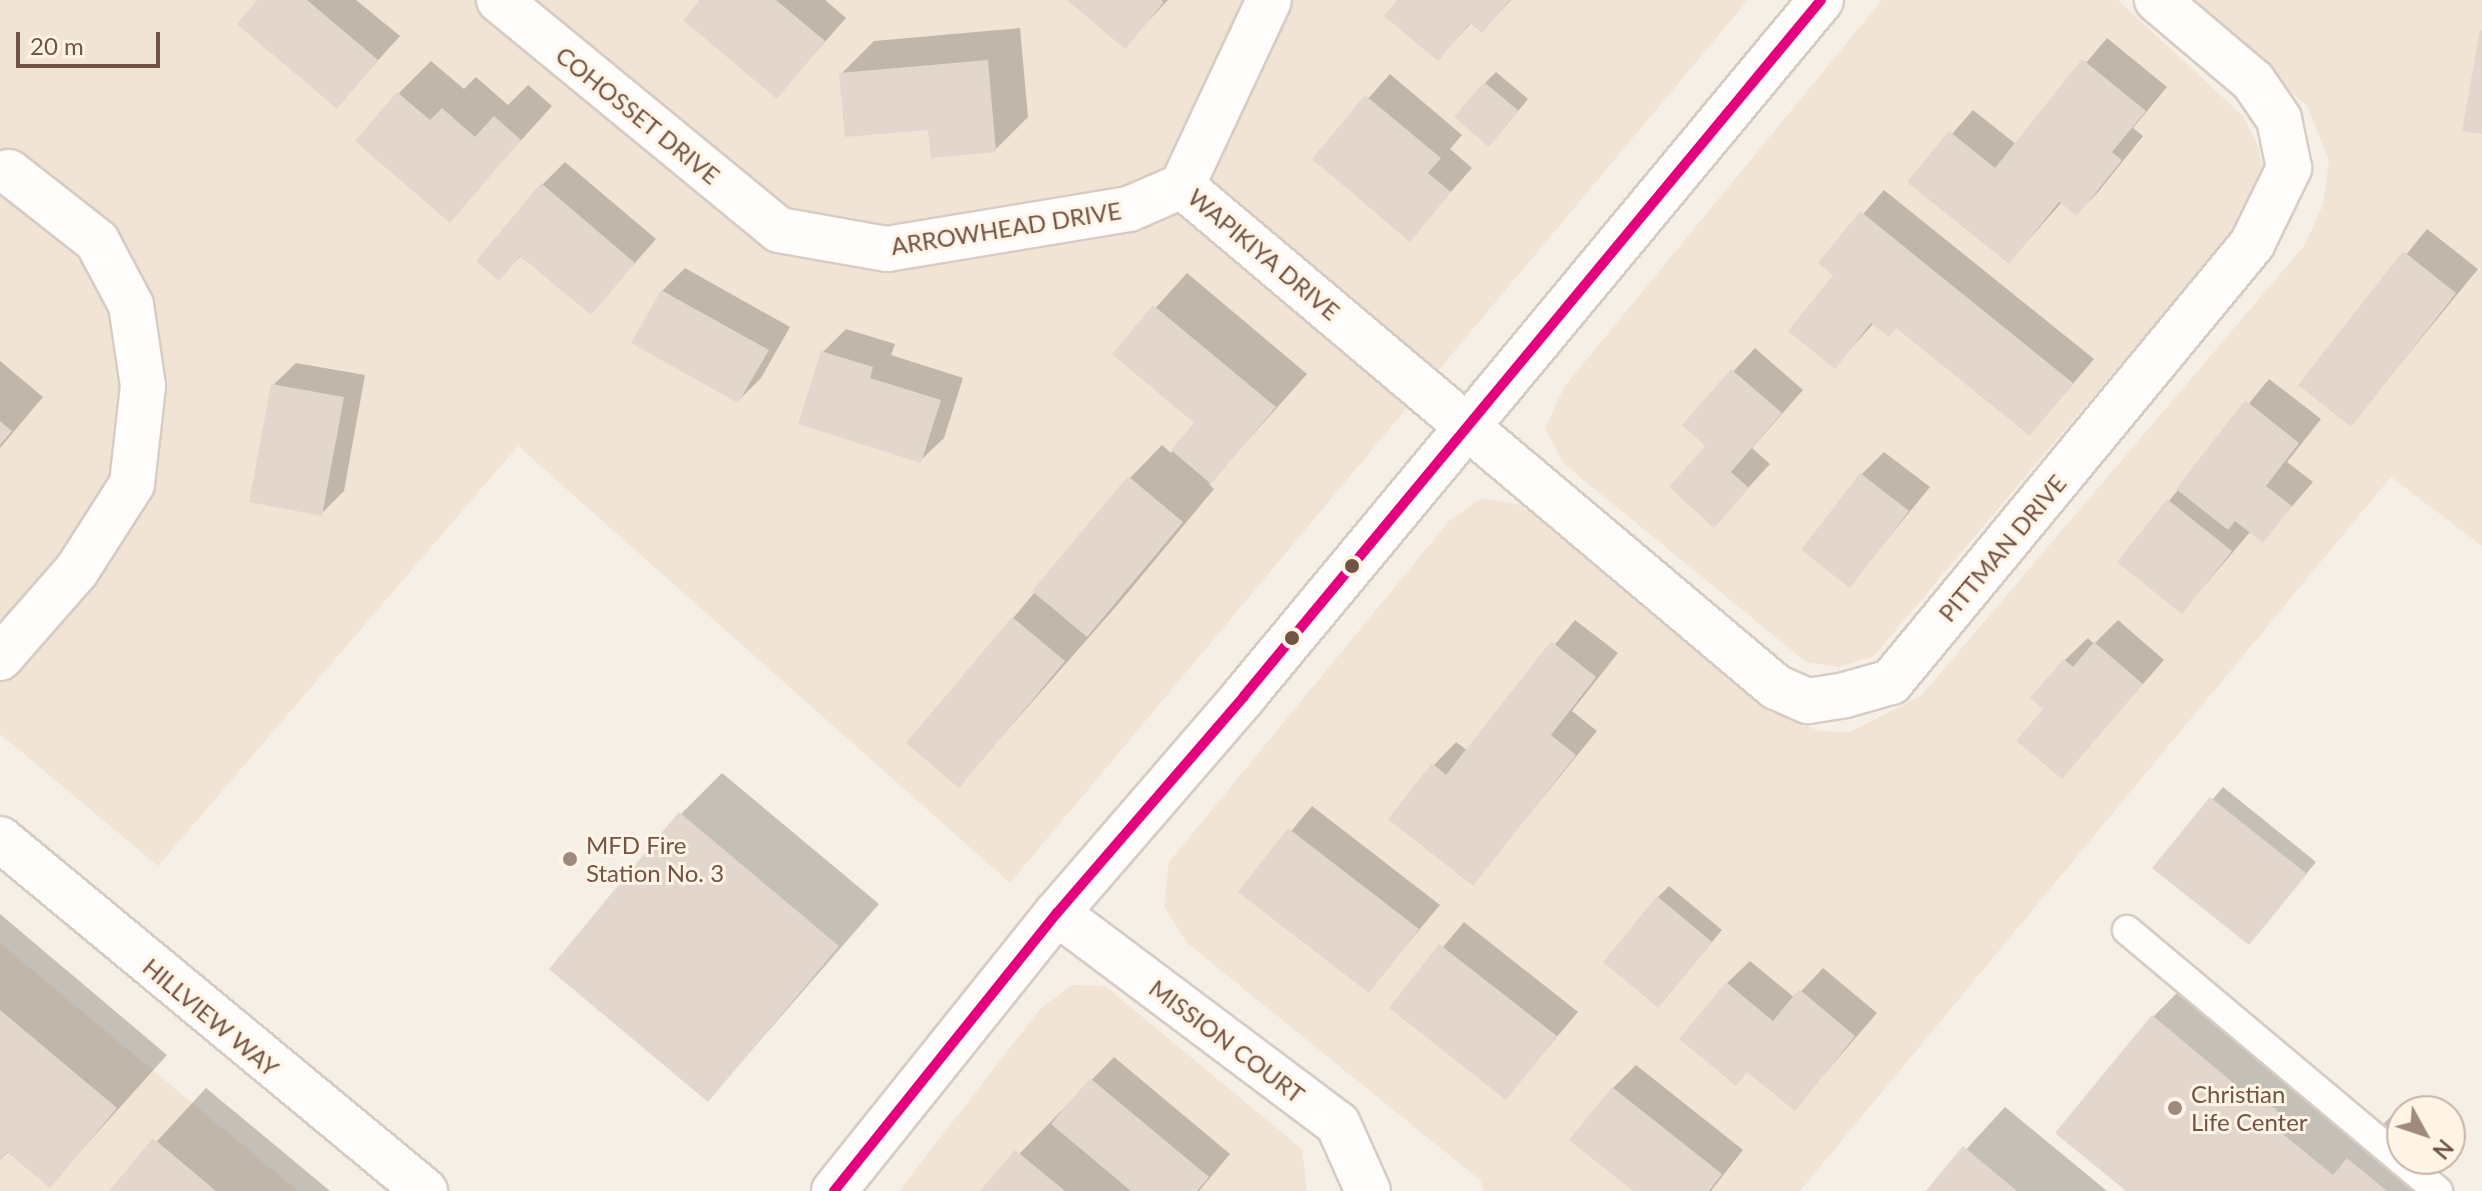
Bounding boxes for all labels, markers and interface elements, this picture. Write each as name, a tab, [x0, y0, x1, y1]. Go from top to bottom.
scale bar	[20, 16, 164, 66]
text: 20 m	[30, 31, 84, 60]
street label: COHOSSET DRIVE	[550, 40, 726, 190]
street label: WAPIKIYA DRIVE	[1182, 182, 1346, 326]
street label: ARROWHEAD DRIVE	[889, 196, 1123, 260]
street label: PITTMAN DRIVE	[1932, 469, 2072, 627]
unlabelled marker	[1344, 558, 1360, 574]
unlabelled marker	[1284, 630, 1300, 646]
place label: MFD Fire Station No. 3	[586, 831, 724, 887]
marker: MFD Fire Station No. 3	[561, 850, 579, 868]
street label: HILLVIEW WAY	[137, 952, 285, 1082]
street label: MISSION COURT	[1144, 973, 1310, 1109]
place label: Christian Life Center	[2191, 1080, 2308, 1136]
north arrow	[2386, 1095, 2466, 1175]
marker: Christian Life Center	[2166, 1099, 2184, 1117]
text: N	[2427, 1134, 2459, 1165]

